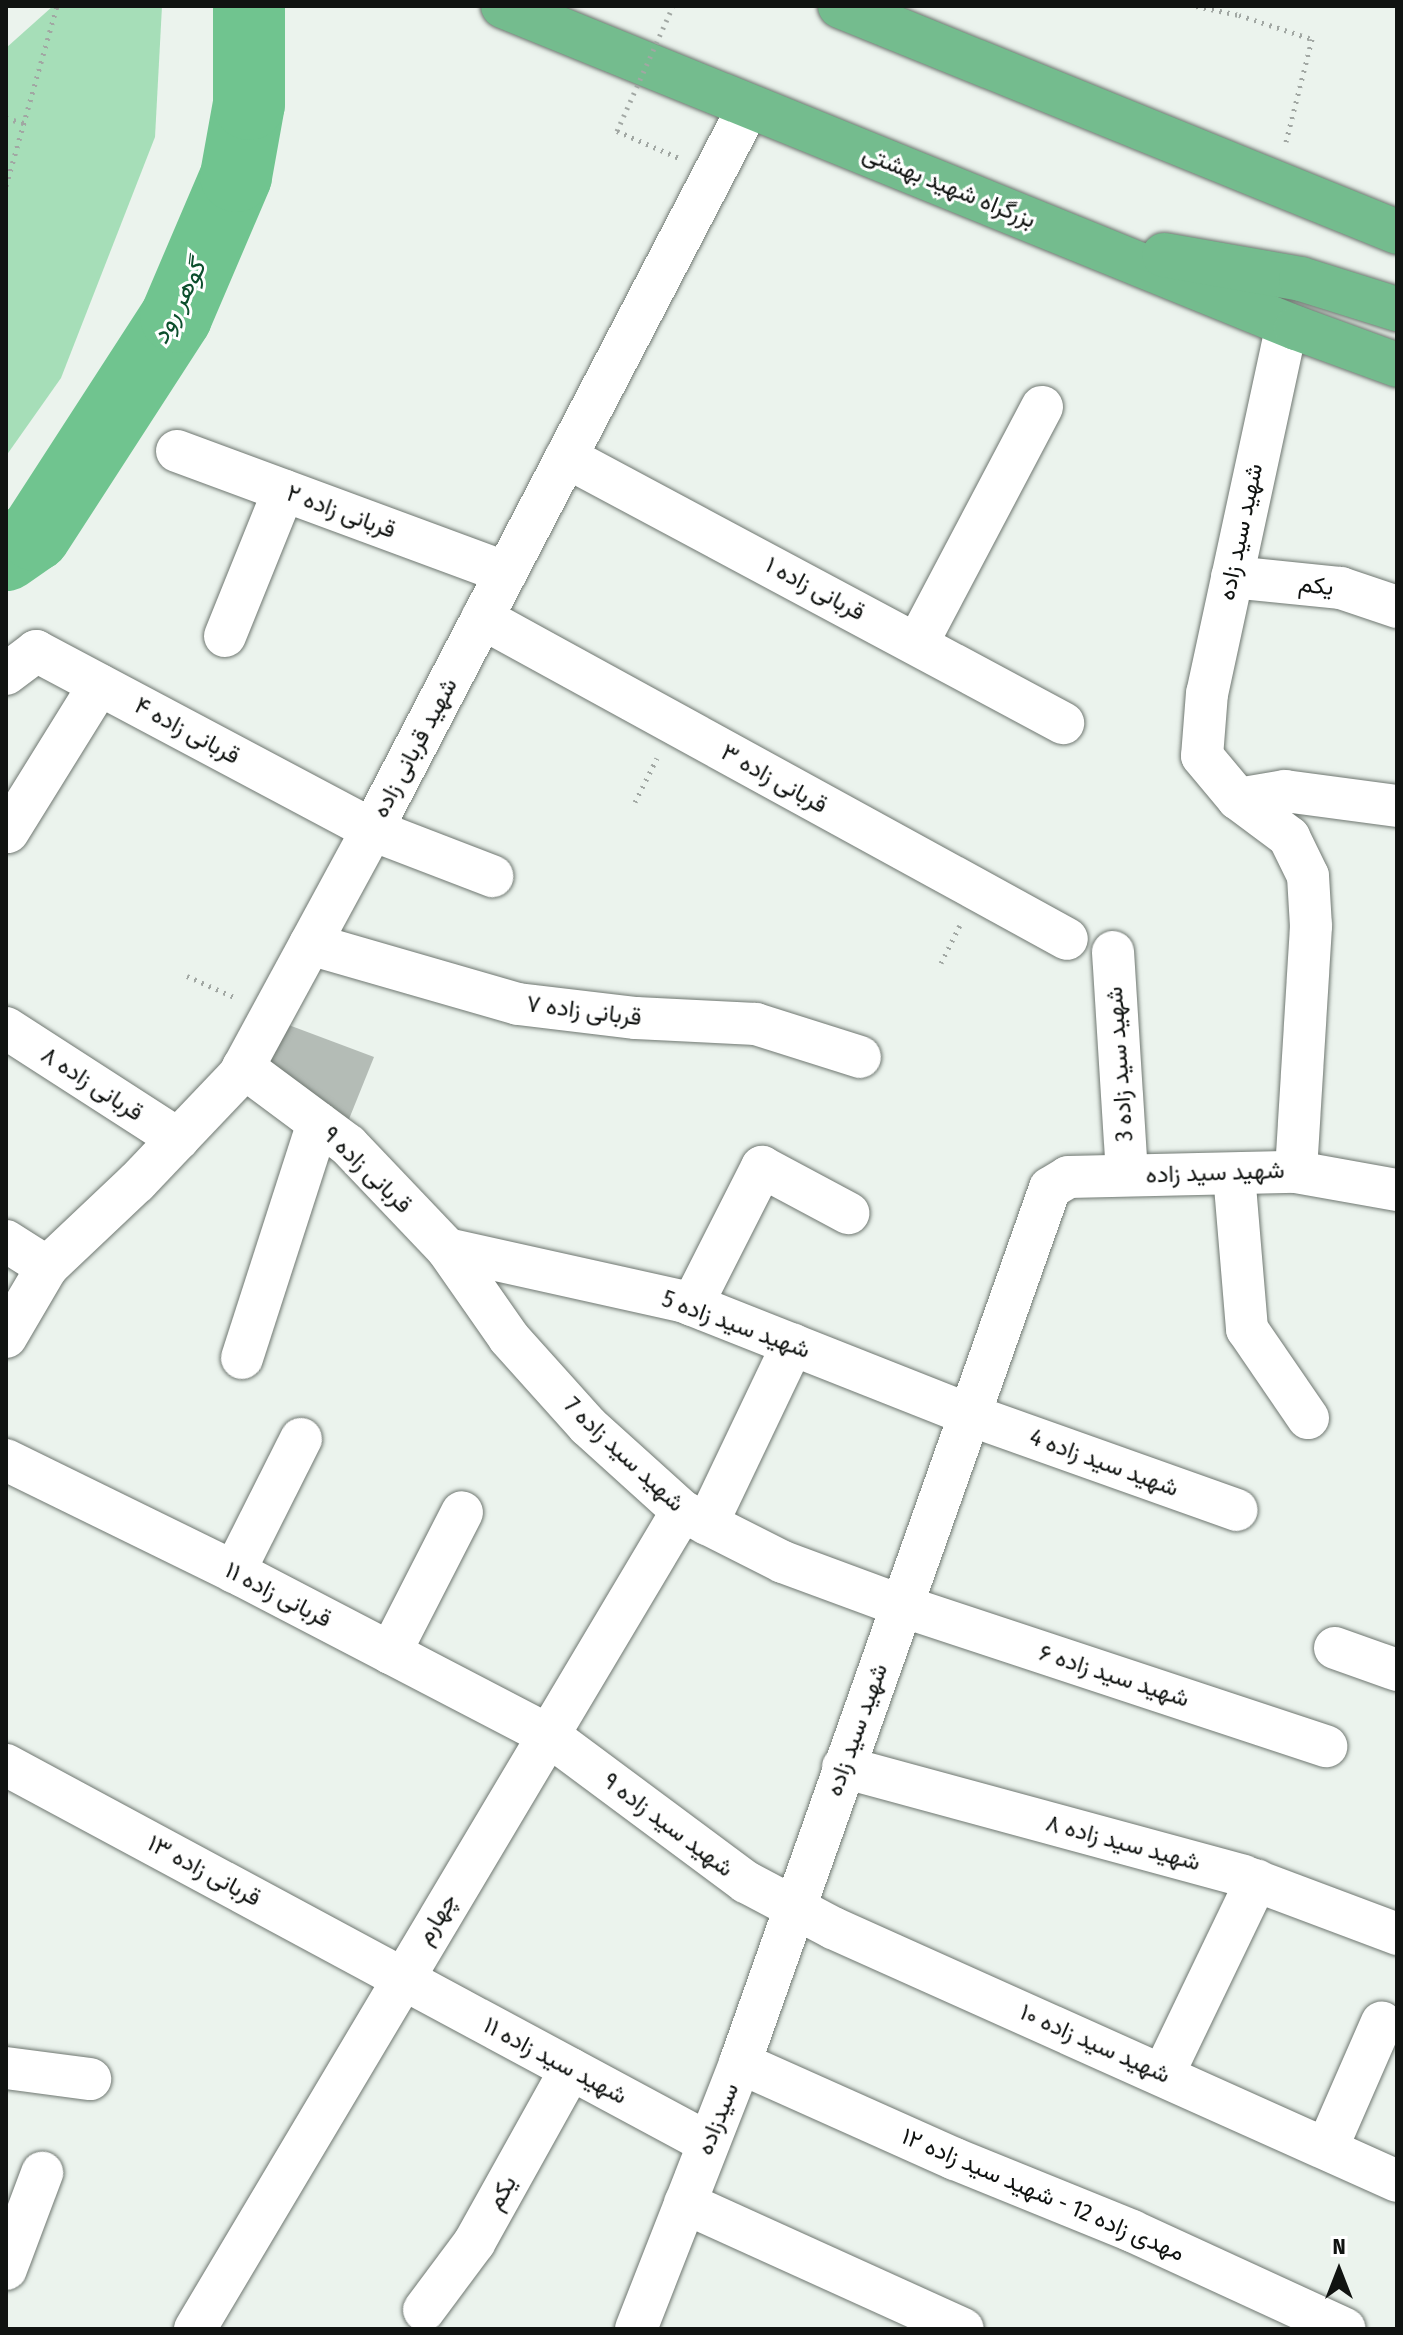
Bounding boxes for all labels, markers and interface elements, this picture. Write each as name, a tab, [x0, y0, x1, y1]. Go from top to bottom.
street label: بزرگراه شهید بهشتی	[858, 139, 1040, 235]
water label: گوهر رود	[145, 255, 213, 349]
street label: شهید سید زاده	[1212, 461, 1270, 603]
street label: قربانی زاده ۲	[282, 479, 400, 545]
street label: قربانی زاده ۱	[760, 551, 870, 627]
street label: یکم	[1297, 570, 1335, 602]
street label: شهید قربانی زاده	[366, 673, 464, 823]
street label: قربانی زاده ۴	[129, 691, 245, 771]
street label: قربانی زاده ۳	[716, 738, 832, 820]
street label: شهید سید زاده 3	[1100, 986, 1140, 1142]
street label: قربانی زاده ۷	[525, 990, 643, 1032]
street label: قربانی زاده ۸	[36, 1040, 148, 1128]
street label: قربانی زاده ۹	[316, 1120, 418, 1220]
street label: شهید سید زاده	[1145, 1156, 1285, 1190]
street label: شهید سید زاده 5	[658, 1285, 814, 1365]
street label: شهید سید زاده 7	[558, 1392, 690, 1518]
street label: شهید سید زاده 4	[1026, 1423, 1182, 1503]
street label: قربانی زاده ۱۱	[220, 1556, 336, 1634]
street label: شهید سید زاده ۶	[1035, 1638, 1193, 1714]
street label: شهید سید زاده	[820, 1660, 894, 1800]
street label: شهید سید زاده ۹	[597, 1767, 739, 1883]
street label: شهید سید زاده ۸	[1043, 1809, 1203, 1877]
street label: قربانی زاده ۱۳	[142, 1829, 266, 1913]
street label: چهارم	[411, 1888, 463, 1950]
street label: شهید سید زاده ۱۰	[1015, 1998, 1175, 2090]
street label: شهید سید زاده ۱۱	[478, 2011, 632, 2111]
street label: سیدزاده	[691, 2079, 745, 2159]
street label: مهدی زاده 12 - شهید سید زاده ۱۲	[897, 2122, 1189, 2268]
street label: یکم	[481, 2171, 523, 2215]
north arrow	[1299, 2231, 1379, 2311]
text: N	[1332, 2233, 1346, 2260]

